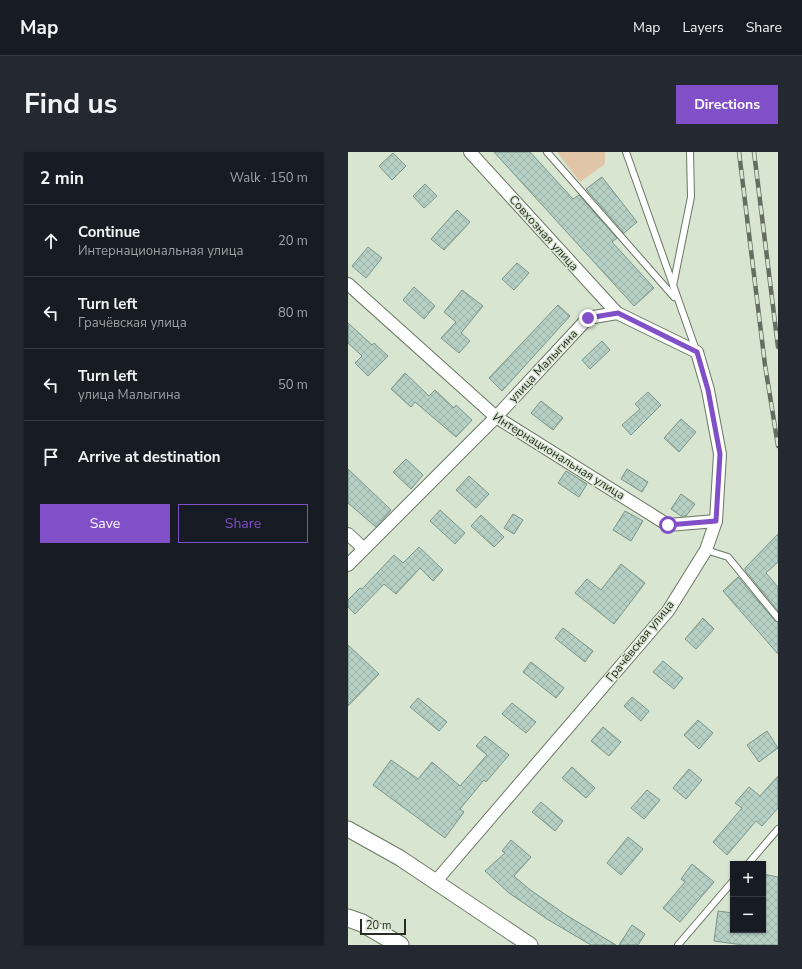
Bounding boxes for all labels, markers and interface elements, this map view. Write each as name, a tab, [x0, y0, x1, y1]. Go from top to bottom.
text: Map	[20, 15, 58, 41]
text: Map	[633, 18, 660, 37]
text: Layers	[682, 18, 724, 37]
text: Share	[746, 18, 782, 37]
text: Find us	[24, 85, 118, 123]
button: Directions	[676, 85, 778, 124]
text: 2 min	[40, 167, 84, 190]
text: Walk · 150 m	[230, 169, 308, 187]
street label: Совхозная улица	[506, 192, 582, 274]
text: Continue	[78, 222, 140, 242]
icon: ahead	[40, 230, 62, 252]
text: 20 m	[278, 232, 308, 250]
text: Интернациональная улица	[78, 242, 243, 260]
text: Turn left	[78, 294, 137, 314]
icon: left	[40, 302, 62, 324]
text: 80 m	[278, 304, 308, 322]
route end	[579, 309, 597, 327]
text: Грачёвская улица	[78, 314, 187, 332]
street label: улица Малыгина	[505, 326, 581, 406]
text: Turn left	[78, 366, 137, 386]
icon: left	[40, 374, 62, 396]
text: 50 m	[278, 376, 308, 394]
text: улица Малыгина	[78, 386, 181, 404]
street label: Интернациональная улица	[490, 409, 628, 503]
icon: arrive	[40, 446, 62, 468]
text: Arrive at destination	[78, 447, 221, 467]
button: Save	[40, 504, 170, 543]
button: Share	[178, 504, 308, 543]
route start	[659, 516, 677, 534]
street label: Грачёвская улица	[602, 597, 678, 685]
map controls	[730, 861, 766, 933]
button: +	[730, 861, 766, 897]
button: −	[730, 897, 766, 933]
scale bar	[360, 917, 406, 936]
text: 20 m	[366, 918, 391, 933]

